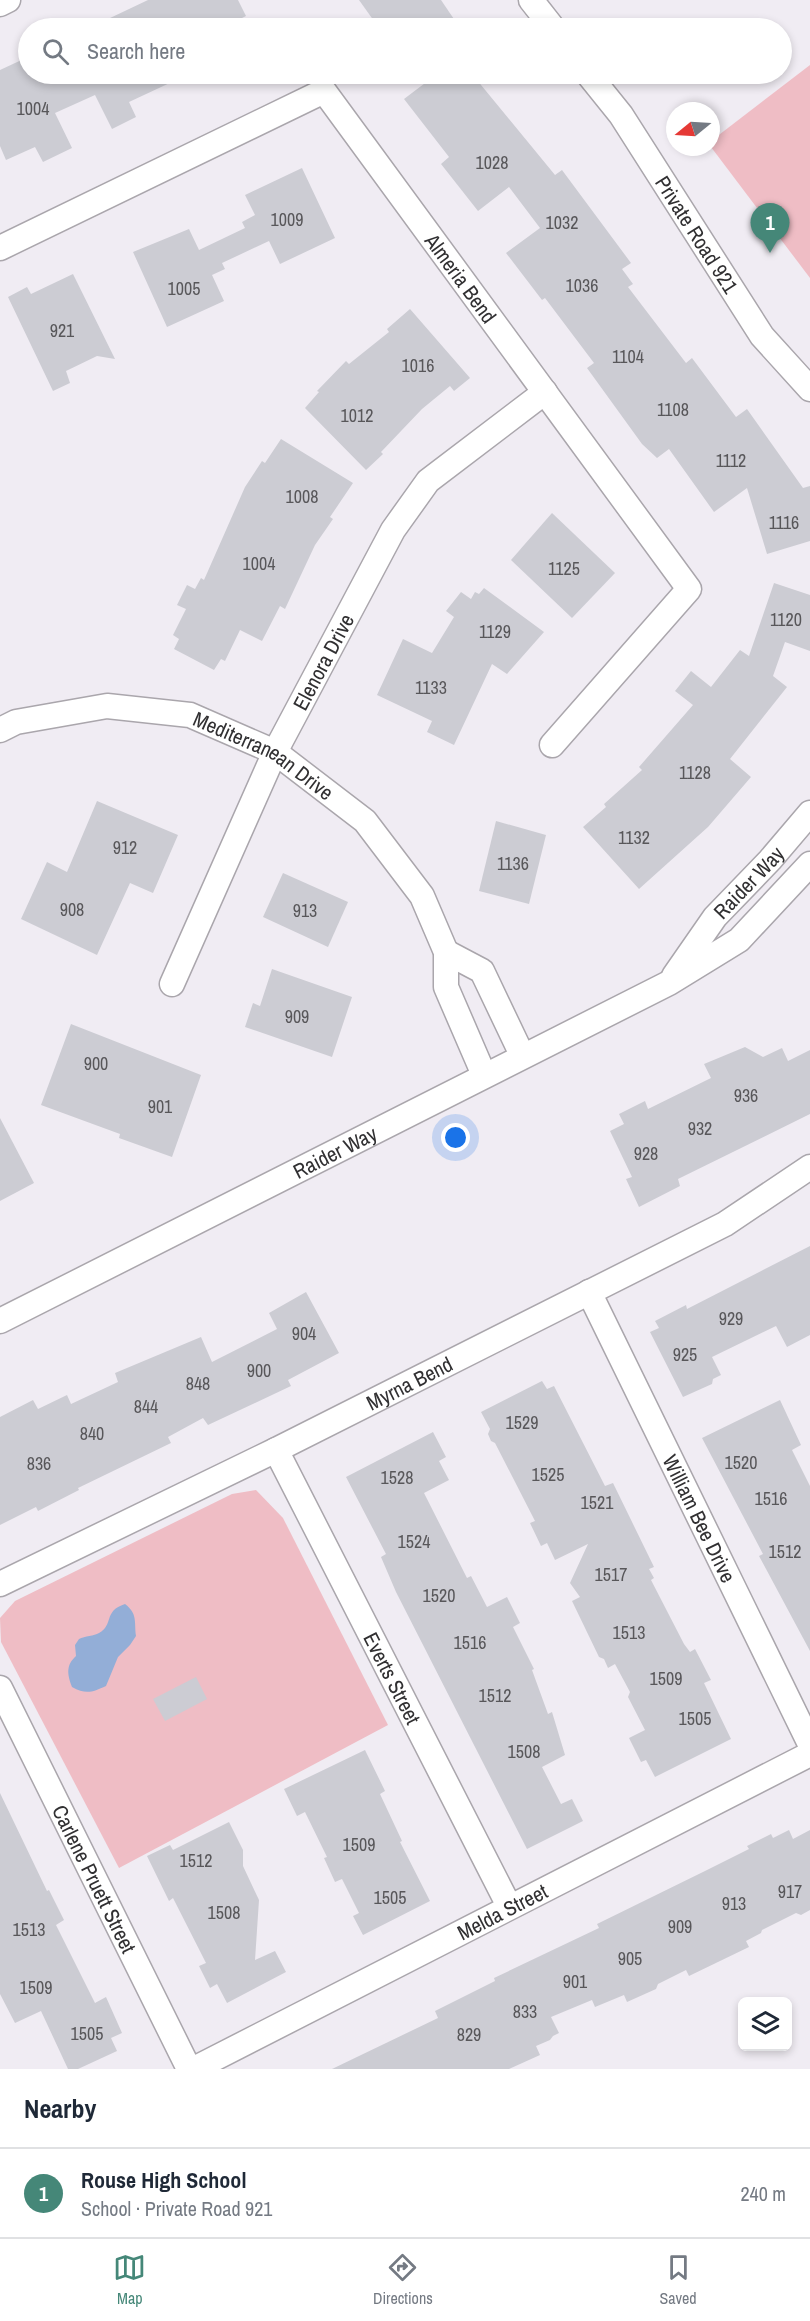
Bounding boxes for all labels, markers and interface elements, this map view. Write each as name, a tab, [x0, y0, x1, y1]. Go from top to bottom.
search box	[18, 18, 792, 84]
icon: search	[39, 35, 72, 68]
text: Search here	[87, 36, 185, 66]
house number: 1004	[17, 96, 49, 121]
north arrow	[666, 102, 720, 156]
house number: 1028	[476, 150, 508, 175]
street label: Private Road 921	[649, 170, 746, 299]
pin: 1	[750, 204, 790, 253]
house number: 1009	[271, 207, 303, 232]
house number: 1032	[546, 210, 578, 235]
street label: Almeria Bend	[418, 227, 504, 329]
house number: 1036	[566, 273, 598, 298]
house number: 1005	[168, 276, 200, 301]
house number: 921	[50, 318, 75, 343]
house number: 1104	[612, 344, 644, 369]
house number: 1016	[402, 353, 434, 378]
house number: 1108	[657, 397, 689, 422]
house number: 1012	[341, 403, 373, 428]
house number: 1112	[716, 448, 746, 473]
house number: 1008	[286, 484, 318, 509]
house number: 1116	[769, 510, 799, 535]
house number: 1004	[243, 551, 275, 576]
house number: 1125	[548, 556, 580, 581]
house number: 1120	[770, 607, 802, 632]
street label: Elenora Drive	[285, 608, 360, 715]
house number: 1129	[479, 619, 511, 644]
house number: 1133	[415, 675, 447, 700]
street label: Mediterranean Drive	[189, 704, 340, 806]
house number: 1128	[679, 760, 711, 785]
house number: 1132	[618, 825, 650, 850]
house number: 912	[113, 835, 137, 860]
street label: Raider Way	[707, 840, 790, 925]
house number: 1136	[497, 851, 529, 876]
house number: 908	[60, 897, 84, 922]
house number: 913	[293, 898, 317, 923]
house number: 909	[285, 1004, 309, 1029]
house number: 900	[84, 1051, 108, 1076]
house number: 936	[734, 1083, 758, 1108]
house number: 901	[148, 1094, 173, 1119]
house number: 932	[688, 1116, 712, 1141]
street label: Raider Way	[288, 1118, 382, 1185]
your location	[441, 1123, 470, 1152]
house number: 928	[634, 1141, 658, 1166]
house number: 929	[719, 1306, 743, 1331]
house number: 904	[292, 1321, 316, 1346]
house number: 925	[673, 1342, 697, 1367]
street label: Myrna Bend	[361, 1349, 457, 1417]
house number: 900	[247, 1358, 271, 1383]
house number: 848	[186, 1371, 210, 1396]
house number: 844	[134, 1394, 158, 1419]
house number: 1529	[506, 1410, 538, 1435]
house number: 840	[80, 1421, 104, 1446]
street label: William Bee Drive	[656, 1450, 743, 1587]
house number: 1520	[725, 1450, 757, 1475]
house number: 836	[27, 1451, 51, 1476]
house number: 1525	[532, 1462, 564, 1487]
house number: 1528	[381, 1465, 413, 1490]
house number: 1516	[755, 1486, 787, 1511]
house number: 1521	[581, 1490, 614, 1515]
house number: 1524	[398, 1529, 430, 1554]
house number: 1512	[769, 1539, 801, 1564]
house number: 1517	[595, 1562, 627, 1587]
house number: 1520	[423, 1583, 455, 1608]
house number: 1513	[613, 1620, 645, 1645]
street label: Everts Street	[357, 1627, 428, 1729]
house number: 1516	[454, 1630, 486, 1655]
house number: 1509	[650, 1666, 682, 1691]
house number: 1512	[479, 1683, 511, 1708]
house number: 1505	[679, 1706, 711, 1731]
house number: 1508	[508, 1739, 540, 1764]
street label: Carlene Pruett Street	[46, 1800, 144, 1958]
house number: 1509	[343, 1832, 375, 1857]
house number: 1512	[180, 1848, 212, 1873]
street label: Melda Street	[452, 1876, 552, 1947]
house number: 917	[778, 1879, 802, 1904]
house number: 1505	[374, 1885, 406, 1910]
house number: 913	[722, 1891, 746, 1916]
house number: 1508	[208, 1900, 240, 1925]
house number: 909	[668, 1914, 692, 1939]
house number: 1513	[13, 1917, 45, 1942]
house number: 905	[618, 1946, 642, 1971]
house number: 901	[563, 1969, 588, 1994]
house number: 1509	[20, 1975, 52, 2000]
map controls	[738, 1997, 792, 2051]
button: layers	[738, 1997, 792, 2051]
house number: 833	[513, 1999, 537, 2024]
house number: 1505	[71, 2021, 103, 2046]
house number: 829	[457, 2022, 481, 2047]
text: Nearby	[24, 2091, 96, 2126]
text: Rouse High School	[81, 2165, 246, 2195]
text: 1	[39, 2180, 48, 2207]
text: 240 m	[740, 2180, 786, 2207]
text: School · Private Road 921	[81, 2195, 272, 2222]
tab: Map	[113, 2251, 146, 2309]
tab: Directions	[373, 2251, 433, 2309]
tab: Saved	[659, 2251, 697, 2309]

